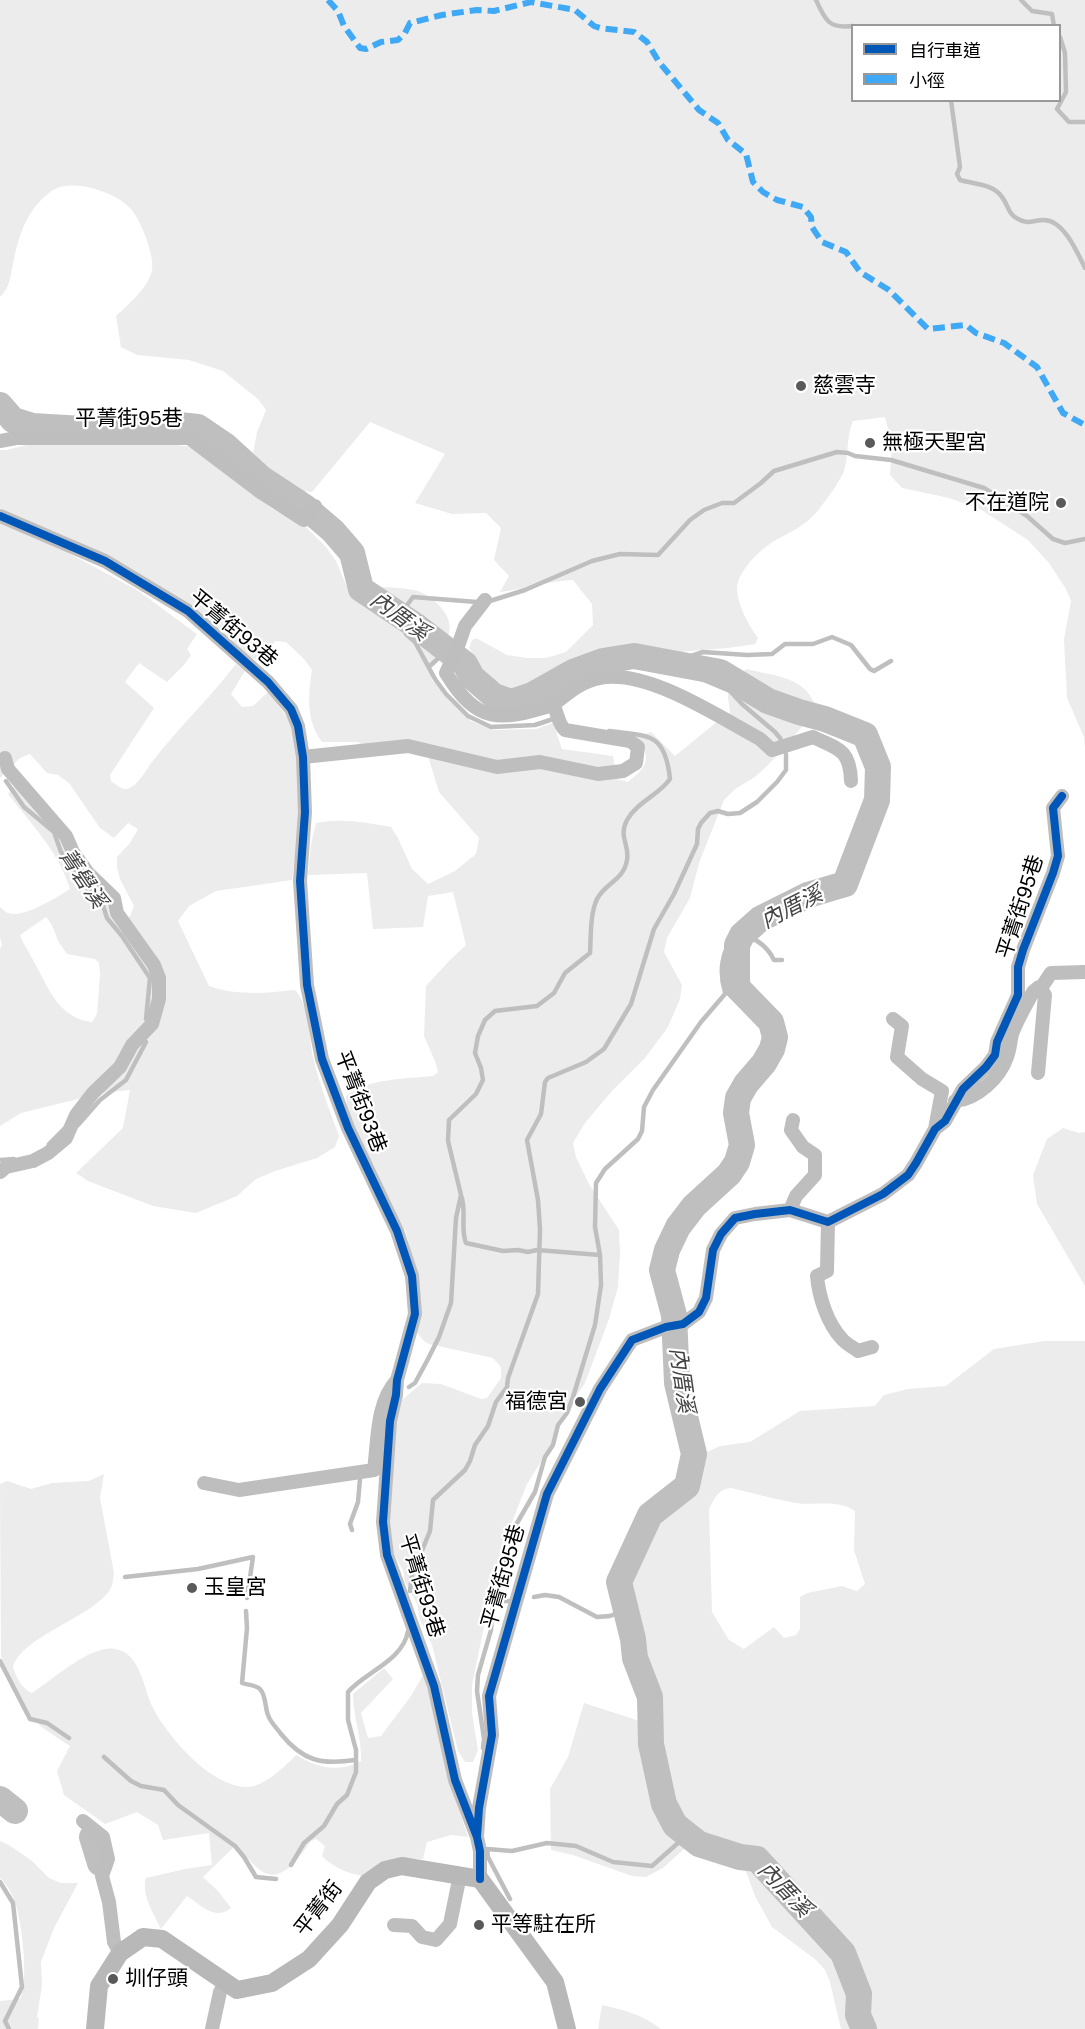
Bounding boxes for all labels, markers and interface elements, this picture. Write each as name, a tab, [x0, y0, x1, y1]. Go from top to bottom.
legend	[851, 24, 1061, 102]
text: 自行車道	[909, 41, 981, 61]
text: 小徑	[909, 71, 945, 91]
place label: 慈雲寺	[813, 373, 876, 399]
marker: 慈雲寺	[794, 379, 808, 393]
street label: 平菁街95巷	[75, 406, 183, 432]
place label: 無極天聖宮	[882, 430, 987, 456]
marker: 無極天聖宮	[863, 436, 877, 450]
place label: 不在道院	[965, 490, 1049, 516]
marker: 不在道院	[1054, 496, 1068, 510]
street label: 平菁街93巷	[184, 585, 282, 673]
water label: 內厝溪	[365, 587, 433, 647]
water label: 菁礐溪	[53, 844, 111, 914]
street label: 平菁街95巷	[992, 852, 1050, 962]
water label: 內厝溪	[757, 881, 827, 935]
street label: 平菁街93巷	[329, 1047, 391, 1157]
water label: 內厝溪	[663, 1345, 699, 1415]
place label: 福德宮	[505, 1389, 568, 1415]
marker: 福德宮	[573, 1395, 587, 1409]
street label: 平菁街95巷	[477, 1522, 531, 1632]
street label: 平菁街93巷	[393, 1531, 449, 1641]
place label: 玉皇宮	[204, 1575, 267, 1601]
marker: 玉皇宮	[185, 1581, 199, 1595]
water label: 內厝溪	[752, 1857, 816, 1923]
street label: 平菁街	[290, 1876, 348, 1942]
place label: 平等駐在所	[491, 1912, 596, 1938]
marker: 平等駐在所	[472, 1918, 486, 1932]
place label: 圳仔頭	[125, 1966, 188, 1992]
marker: 圳仔頭	[106, 1972, 120, 1986]

